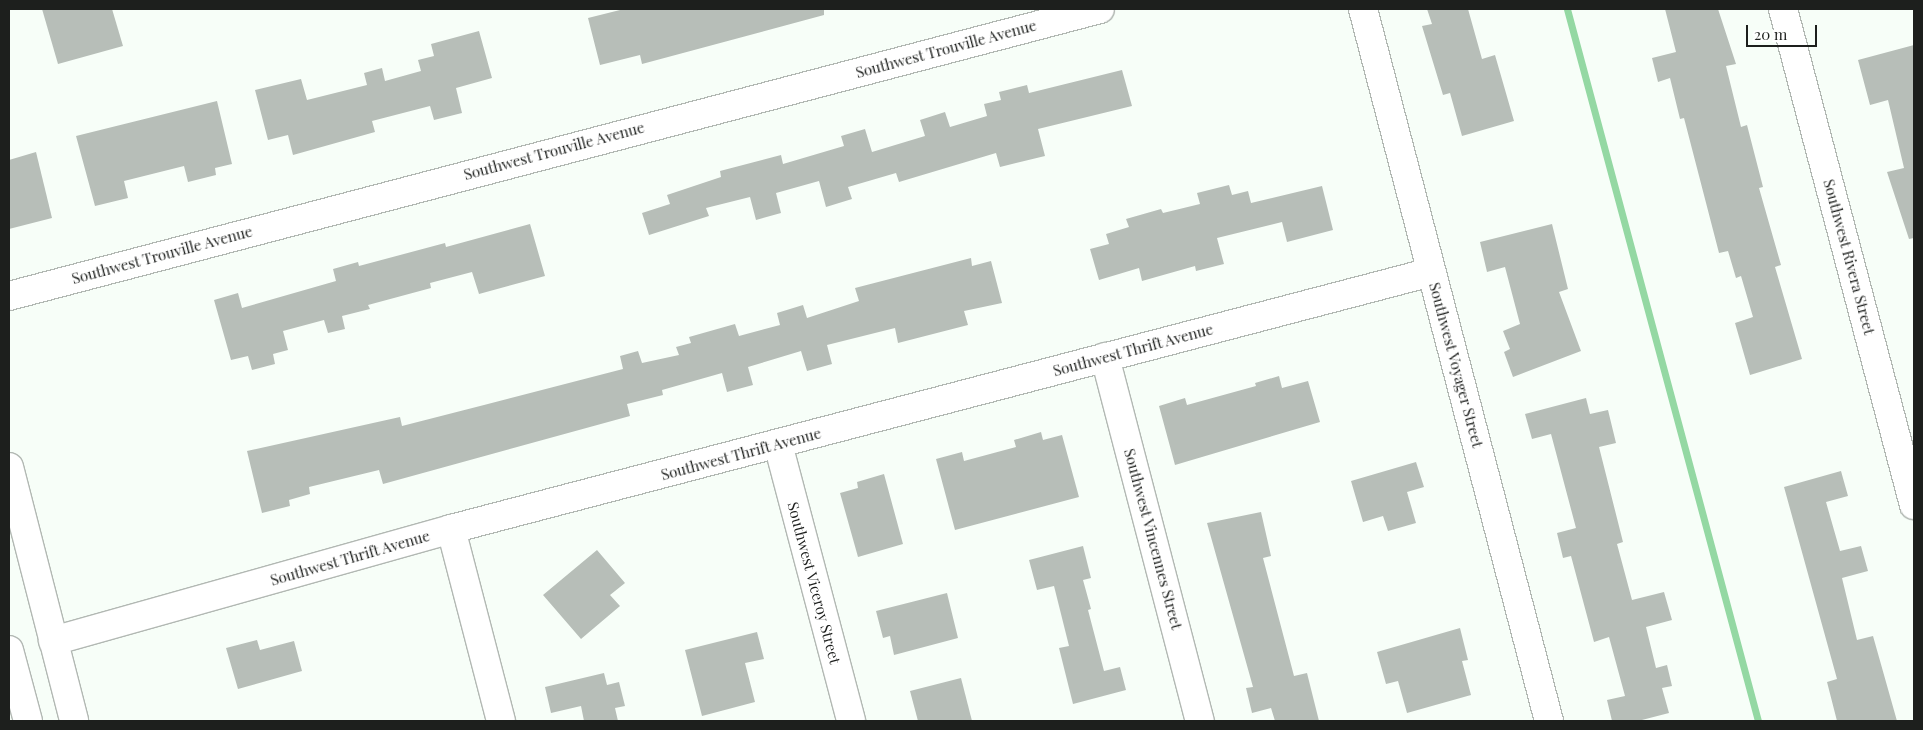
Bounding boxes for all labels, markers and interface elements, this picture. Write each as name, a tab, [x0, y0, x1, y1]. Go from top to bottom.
scale bar	[1748, 15, 1819, 47]
street label: Southwest Trouville Avenue	[853, 16, 1039, 82]
text: 20 m	[1754, 24, 1787, 44]
street label: Southwest Trouville Avenue	[461, 118, 647, 184]
street label: Southwest Rivera Street	[1819, 177, 1879, 337]
street label: Southwest Trouville Avenue	[69, 222, 255, 288]
street label: Southwest Voyager Street	[1425, 280, 1487, 450]
street label: Southwest Thrift Avenue	[1050, 320, 1216, 380]
street label: Southwest Thrift Avenue	[658, 424, 824, 484]
street label: Southwest Vincennes Street	[1120, 446, 1186, 632]
street label: Southwest Viceroy Street	[784, 499, 844, 667]
street label: Southwest Thrift Avenue	[268, 526, 432, 590]

